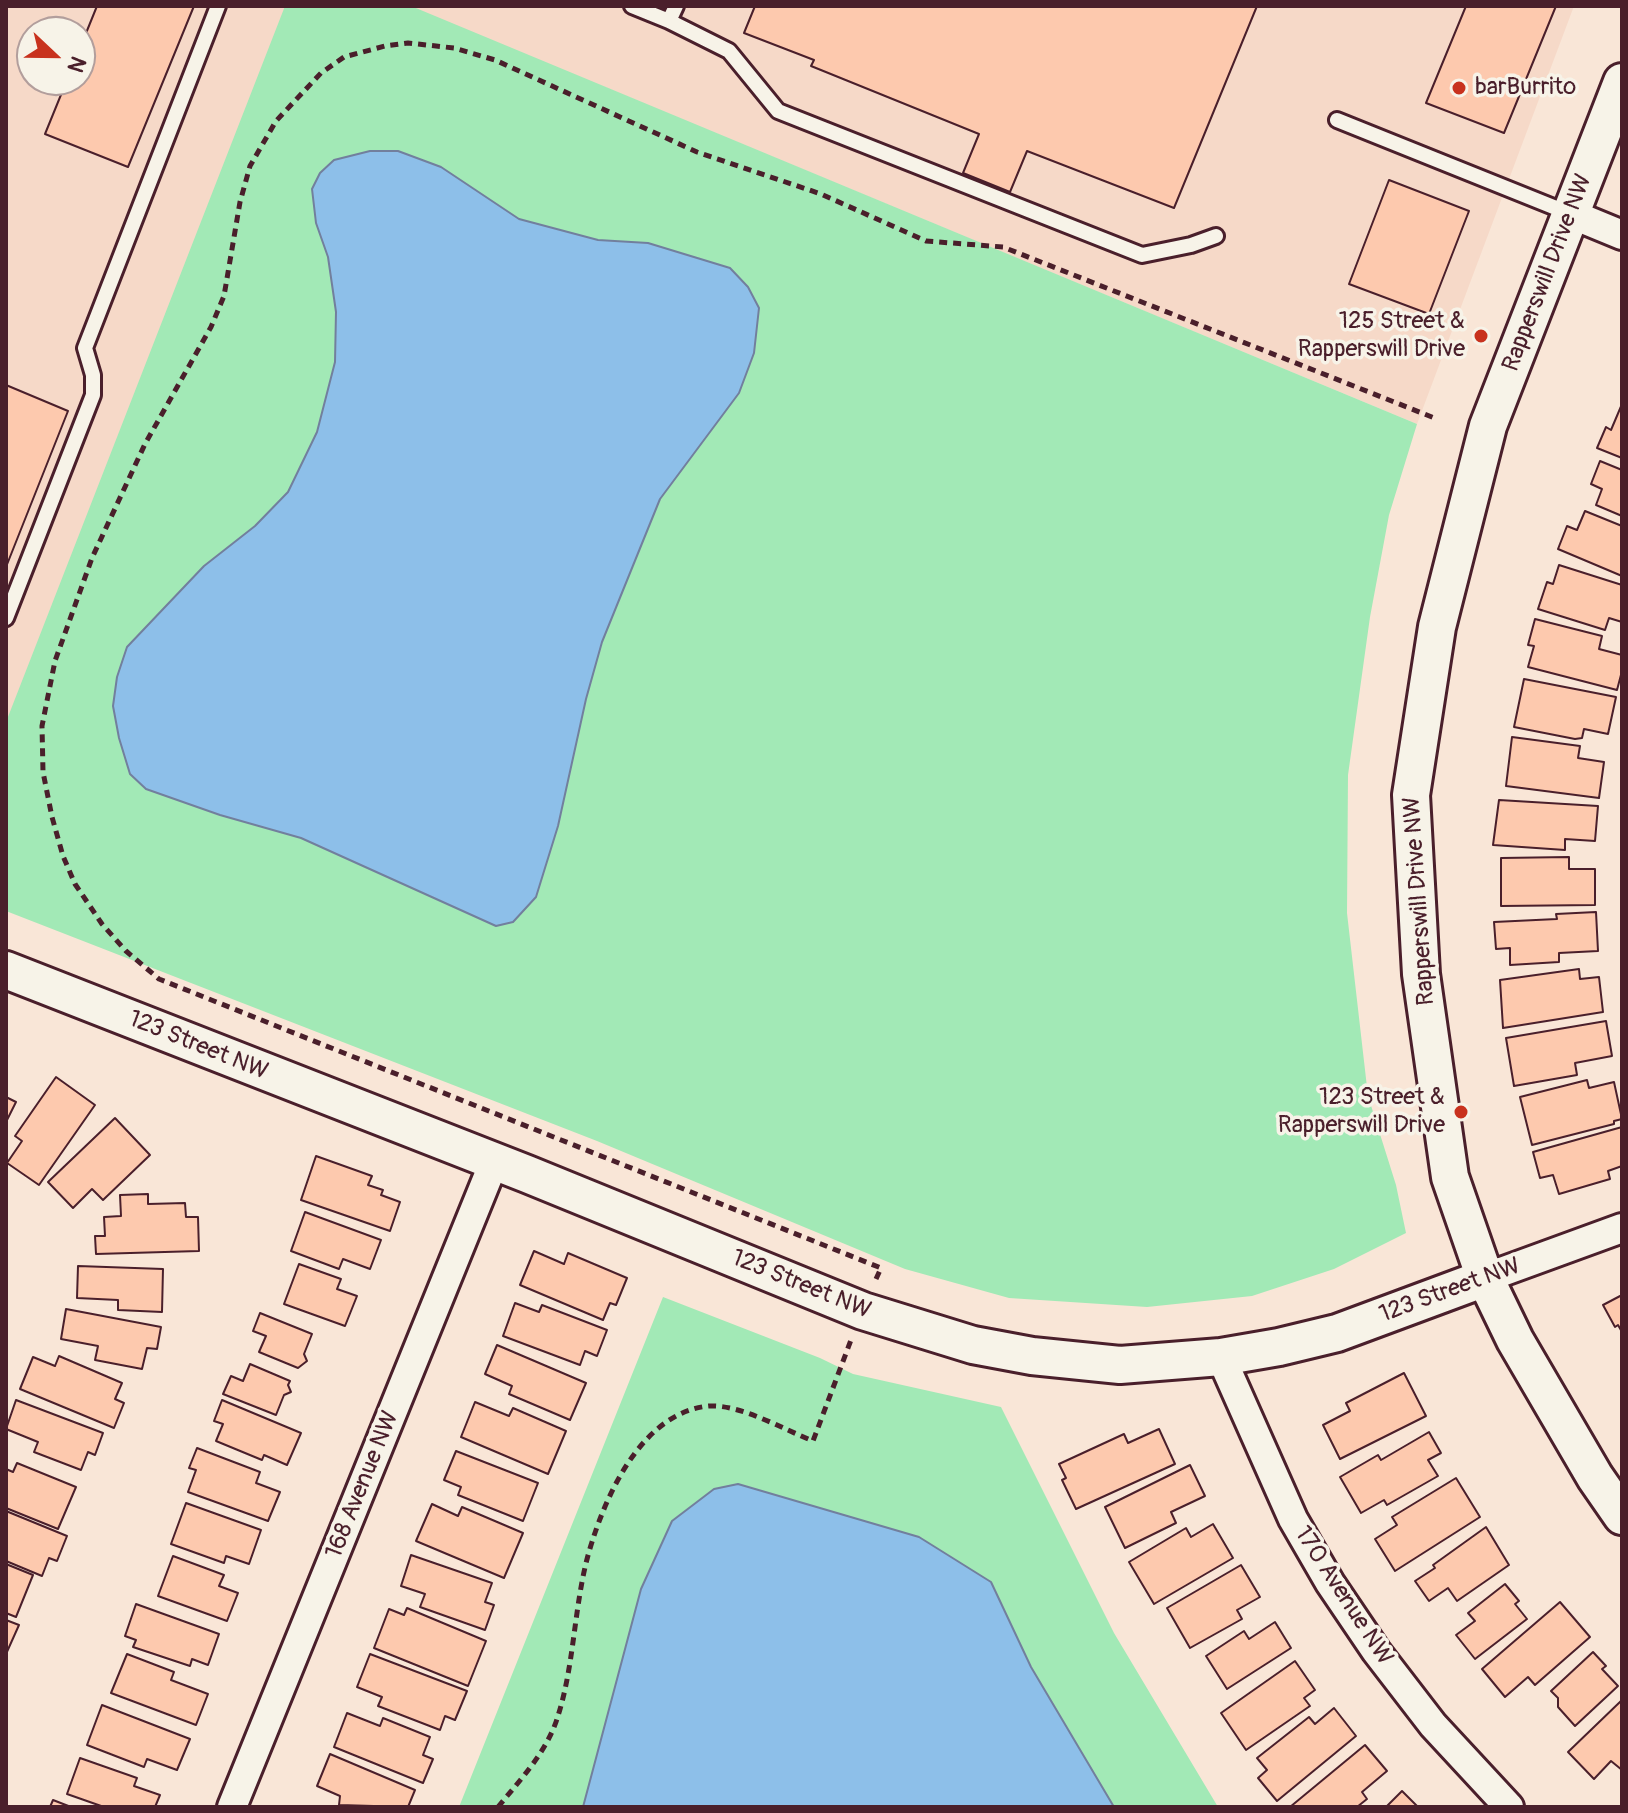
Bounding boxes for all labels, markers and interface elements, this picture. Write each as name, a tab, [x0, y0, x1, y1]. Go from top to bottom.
north arrow	[16, 16, 96, 96]
text: N	[61, 52, 92, 76]
place label: barBurrito	[1475, 74, 1576, 102]
marker: barBurrito	[1450, 79, 1468, 97]
street label: Rapperswill Drive NW	[1497, 170, 1599, 376]
place label: 125 Street & Rapperswill Drive	[1298, 308, 1465, 364]
marker: 125 Street & Rapperswill Drive	[1472, 327, 1490, 345]
street label: Rapperswill Drive NW	[1398, 796, 1442, 1006]
street label: 123 Street NW	[124, 1005, 272, 1087]
place label: 123 Street & Rapperswill Drive	[1278, 1084, 1445, 1140]
marker: 123 Street & Rapperswill Drive	[1452, 1103, 1470, 1121]
street label: 123 Street NW	[727, 1244, 875, 1326]
street label: 123 Street NW	[1376, 1252, 1524, 1330]
street label: 168 Avenue NW	[320, 1407, 406, 1563]
street label: 170 Avenue NW	[1288, 1521, 1398, 1671]

